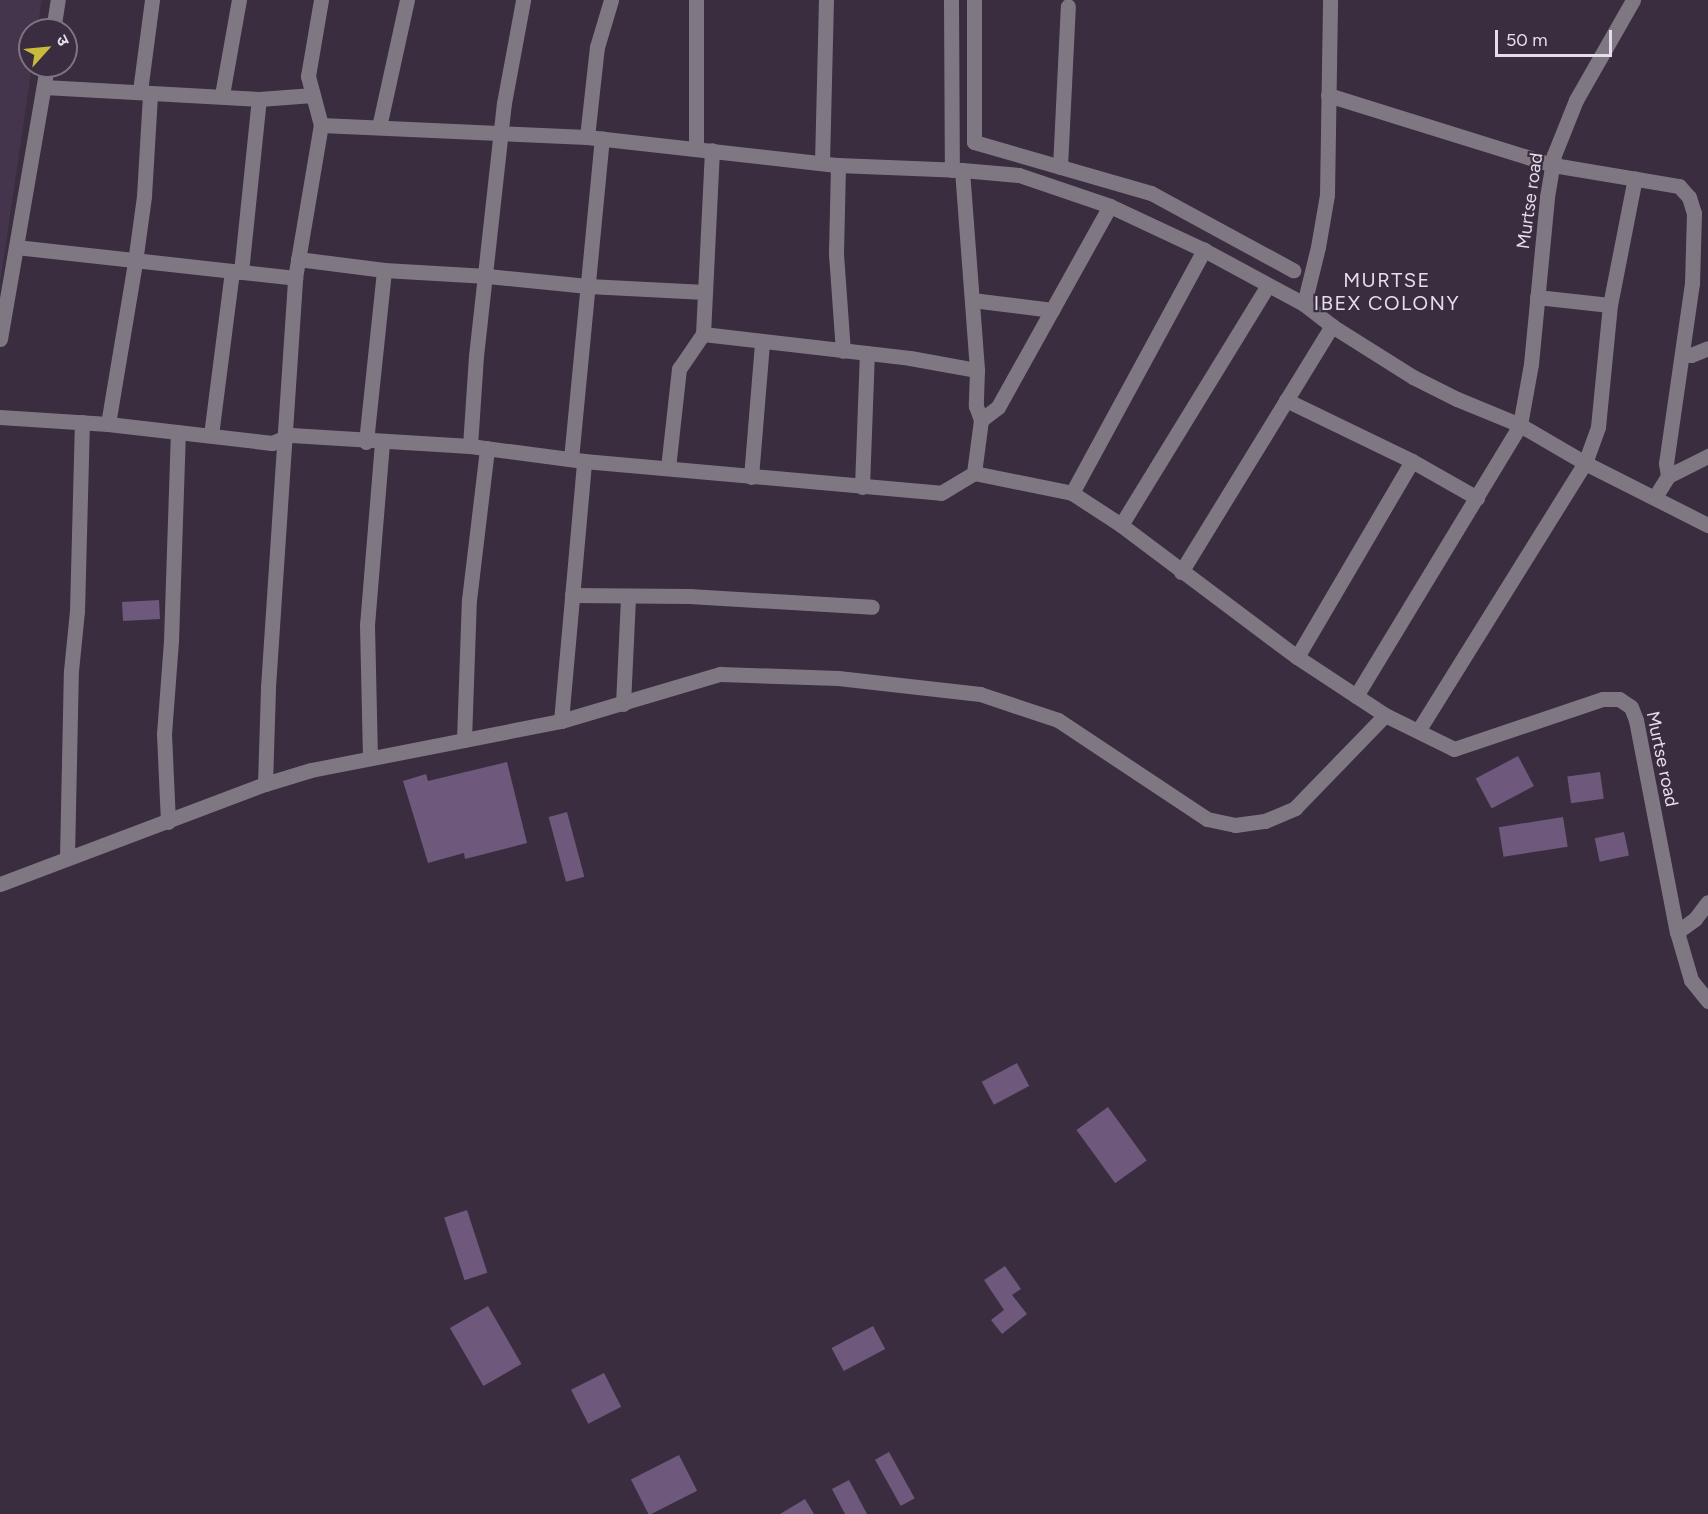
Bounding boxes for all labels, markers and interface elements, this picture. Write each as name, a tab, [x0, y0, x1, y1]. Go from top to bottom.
north arrow	[18, 18, 78, 78]
scale bar	[1498, 18, 1615, 56]
text: 50 m	[1506, 29, 1548, 51]
text: उ	[52, 32, 73, 49]
street label: Murtse road	[1513, 151, 1547, 251]
district label: MURTSE IBEX COLONY	[1314, 268, 1460, 315]
street label: Murtse road	[1641, 709, 1683, 809]

